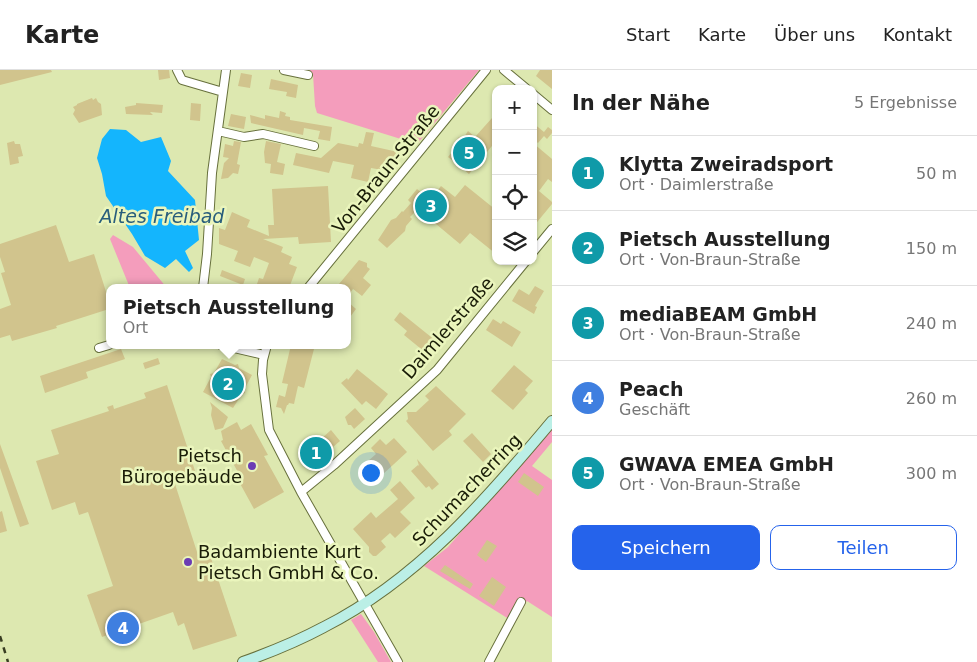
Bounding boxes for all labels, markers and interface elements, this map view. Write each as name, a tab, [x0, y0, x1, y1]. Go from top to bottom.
text: Karte	[25, 21, 99, 49]
text: Start	[626, 24, 670, 45]
text: Karte	[698, 24, 746, 45]
text: Über uns	[774, 24, 855, 45]
text: Kontakt	[883, 24, 952, 45]
map controls	[492, 85, 537, 265]
button: +	[492, 85, 537, 130]
text: In der Nähe	[572, 91, 710, 115]
text: 5 Ergebnisse	[854, 93, 957, 112]
street label: Von-Braun-Straße	[328, 100, 444, 237]
button: −	[492, 130, 537, 175]
pin: 5	[453, 134, 485, 172]
text: Klytta Zweiradsport	[619, 153, 833, 175]
text: 1	[582, 164, 594, 183]
text: 50 m	[916, 164, 957, 183]
button: locate	[492, 175, 537, 220]
text: Ort · Daimlerstraße	[619, 175, 774, 194]
pin: 3	[415, 187, 447, 225]
water label: Altes Freibad	[98, 205, 225, 227]
button: layers	[492, 220, 537, 265]
text: Pietsch Ausstellung	[619, 228, 831, 250]
text: 2	[582, 239, 594, 258]
text: 150 m	[906, 239, 957, 258]
text: Ort · Von-Braun-Straße	[619, 250, 801, 269]
street label: Daimlerstraße	[398, 272, 498, 383]
popup	[106, 284, 351, 349]
text: Pietsch Ausstellung	[123, 296, 334, 318]
text: mediaBEAM GmbH	[619, 303, 817, 325]
text: 3	[582, 314, 594, 333]
text: 240 m	[906, 314, 957, 333]
text: Ort	[123, 318, 148, 337]
text: Ort · Von-Braun-Straße	[619, 325, 801, 344]
pin: 2	[212, 365, 244, 403]
text: Peach	[619, 378, 683, 400]
text: 4	[582, 389, 594, 408]
text: 260 m	[906, 389, 957, 408]
text: Geschäft	[619, 400, 690, 419]
street label: Schumacherring	[408, 429, 525, 550]
pin: 1	[300, 434, 332, 472]
place label: Pietsch Bürogebäude	[121, 445, 242, 487]
text: GWAVA EMEA GmbH	[619, 453, 834, 475]
marker: Pietsch Bürogebäude	[246, 460, 258, 472]
your location	[358, 460, 384, 486]
text: 5	[582, 464, 594, 483]
text: 300 m	[906, 464, 957, 483]
text: Ort · Von-Braun-Straße	[619, 475, 801, 494]
button: Speichern	[572, 525, 760, 570]
button: Teilen	[770, 525, 957, 570]
place label: Badambiente Kurt Pietsch GmbH & Co.	[198, 541, 379, 583]
marker: Badambiente Kurt Pietsch GmbH & Co.	[182, 556, 194, 568]
pin: 4	[107, 609, 139, 647]

